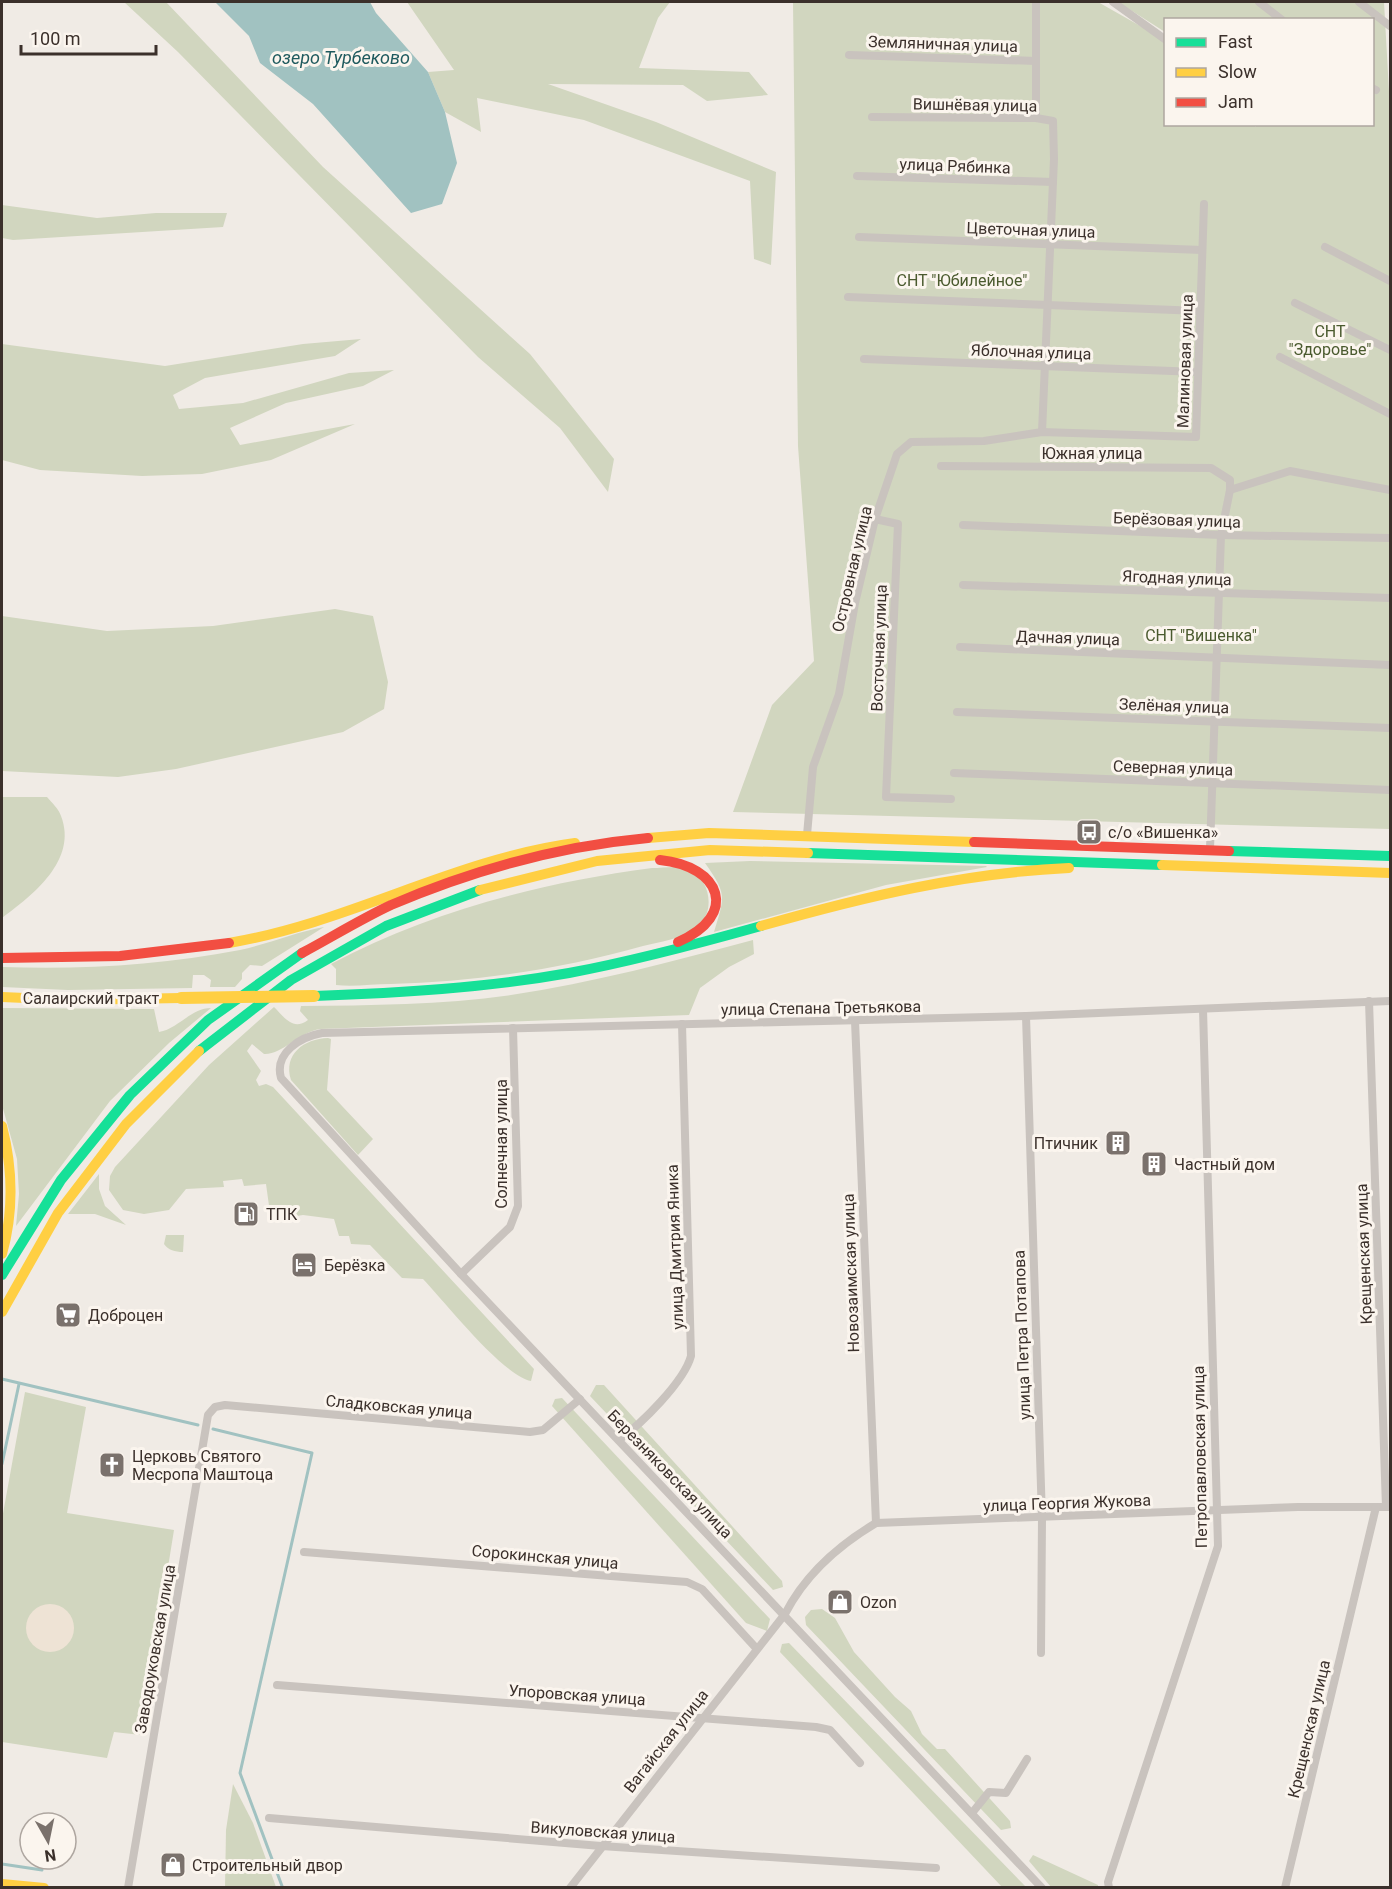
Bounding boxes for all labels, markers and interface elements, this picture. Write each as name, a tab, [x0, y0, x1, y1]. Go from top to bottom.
scale bar	[21, 18, 156, 56]
legend	[1164, 18, 1374, 126]
text: 100 m	[30, 28, 81, 49]
text: Fast	[1218, 31, 1253, 52]
street label: Земляничная улица	[868, 32, 1018, 56]
water label: озеро Турбеково	[272, 47, 410, 68]
text: Slow	[1218, 61, 1257, 82]
text: Jam	[1218, 91, 1254, 112]
street label: Вишнёвая улица	[913, 94, 1037, 116]
street label: улица Рябинка	[899, 155, 1011, 177]
street label: Цветочная улица	[966, 218, 1096, 242]
park label: СНТ "Юбилейное"	[896, 271, 1028, 290]
street label: Малиновая улица	[1173, 294, 1197, 428]
park label: СНТ "Здоровье"	[1289, 322, 1371, 359]
street label: Яблочная улица	[970, 340, 1092, 364]
street label: Южная улица	[1041, 444, 1143, 463]
street label: Островная улица	[828, 504, 876, 634]
street label: Берёзовая улица	[1113, 508, 1241, 532]
street label: Ягодная улица	[1122, 567, 1232, 589]
street label: Восточная улица	[867, 584, 891, 712]
park label: СНТ "Вишенка"	[1145, 626, 1257, 645]
street label: Дачная улица	[1016, 627, 1120, 649]
street label: Зелёная улица	[1119, 695, 1229, 717]
street label: Северная улица	[1113, 756, 1233, 780]
bus stop icon: с/о «Вишенка»	[1074, 817, 1104, 847]
place label: с/о «Вишенка»	[1108, 823, 1218, 842]
street label: Салаирский тракт	[23, 989, 160, 1008]
street label: улица Степана Третьякова	[721, 997, 921, 1019]
street label: Солнечная улица	[492, 1079, 511, 1209]
building icon: Птичник	[1103, 1128, 1133, 1158]
place label: Птичник	[1034, 1134, 1098, 1153]
building icon: Частный дом	[1139, 1149, 1169, 1179]
place label: Частный дом	[1174, 1155, 1275, 1174]
street label: улица Дмитрия Яника	[663, 1164, 687, 1330]
street label: Крещенская улица	[1352, 1183, 1376, 1325]
street label: Новозаимская улица	[839, 1193, 863, 1353]
fuel station icon: ТПК	[231, 1199, 261, 1229]
place label: ТПК	[266, 1205, 298, 1224]
hotel icon: Берёзка	[289, 1250, 319, 1280]
street label: улица Петра Потапова	[1010, 1250, 1034, 1420]
place label: Берёзка	[324, 1256, 386, 1275]
supermarket icon: Доброцен	[53, 1300, 83, 1330]
place label: Доброцен	[88, 1306, 163, 1325]
street label: Петропавловская улица	[1189, 1366, 1211, 1548]
street label: Сладковская улица	[325, 1391, 473, 1423]
street label: Березняковская улица	[604, 1406, 736, 1542]
place label: Церковь Святого Месропа Маштоца	[132, 1447, 273, 1484]
church icon: Церковь Святого Месропа Маштоца	[97, 1450, 127, 1480]
street label: улица Георгия Жукова	[983, 1491, 1151, 1515]
street label: Сорокинская улица	[471, 1541, 619, 1573]
street label: Заводоуковская улица	[131, 1563, 179, 1735]
shop icon: Ozon	[825, 1587, 855, 1617]
place label: Ozon	[860, 1593, 897, 1612]
street label: Крещенская улица	[1284, 1658, 1334, 1800]
street label: Упоровская улица	[508, 1681, 646, 1709]
street label: Вагайская улица	[620, 1686, 712, 1796]
north arrow	[18, 1811, 78, 1871]
street label: Викуловская улица	[530, 1817, 676, 1847]
text: N	[43, 1845, 57, 1866]
shop icon: Строительный двор	[158, 1850, 188, 1880]
place label: Строительный двор	[192, 1856, 343, 1875]

